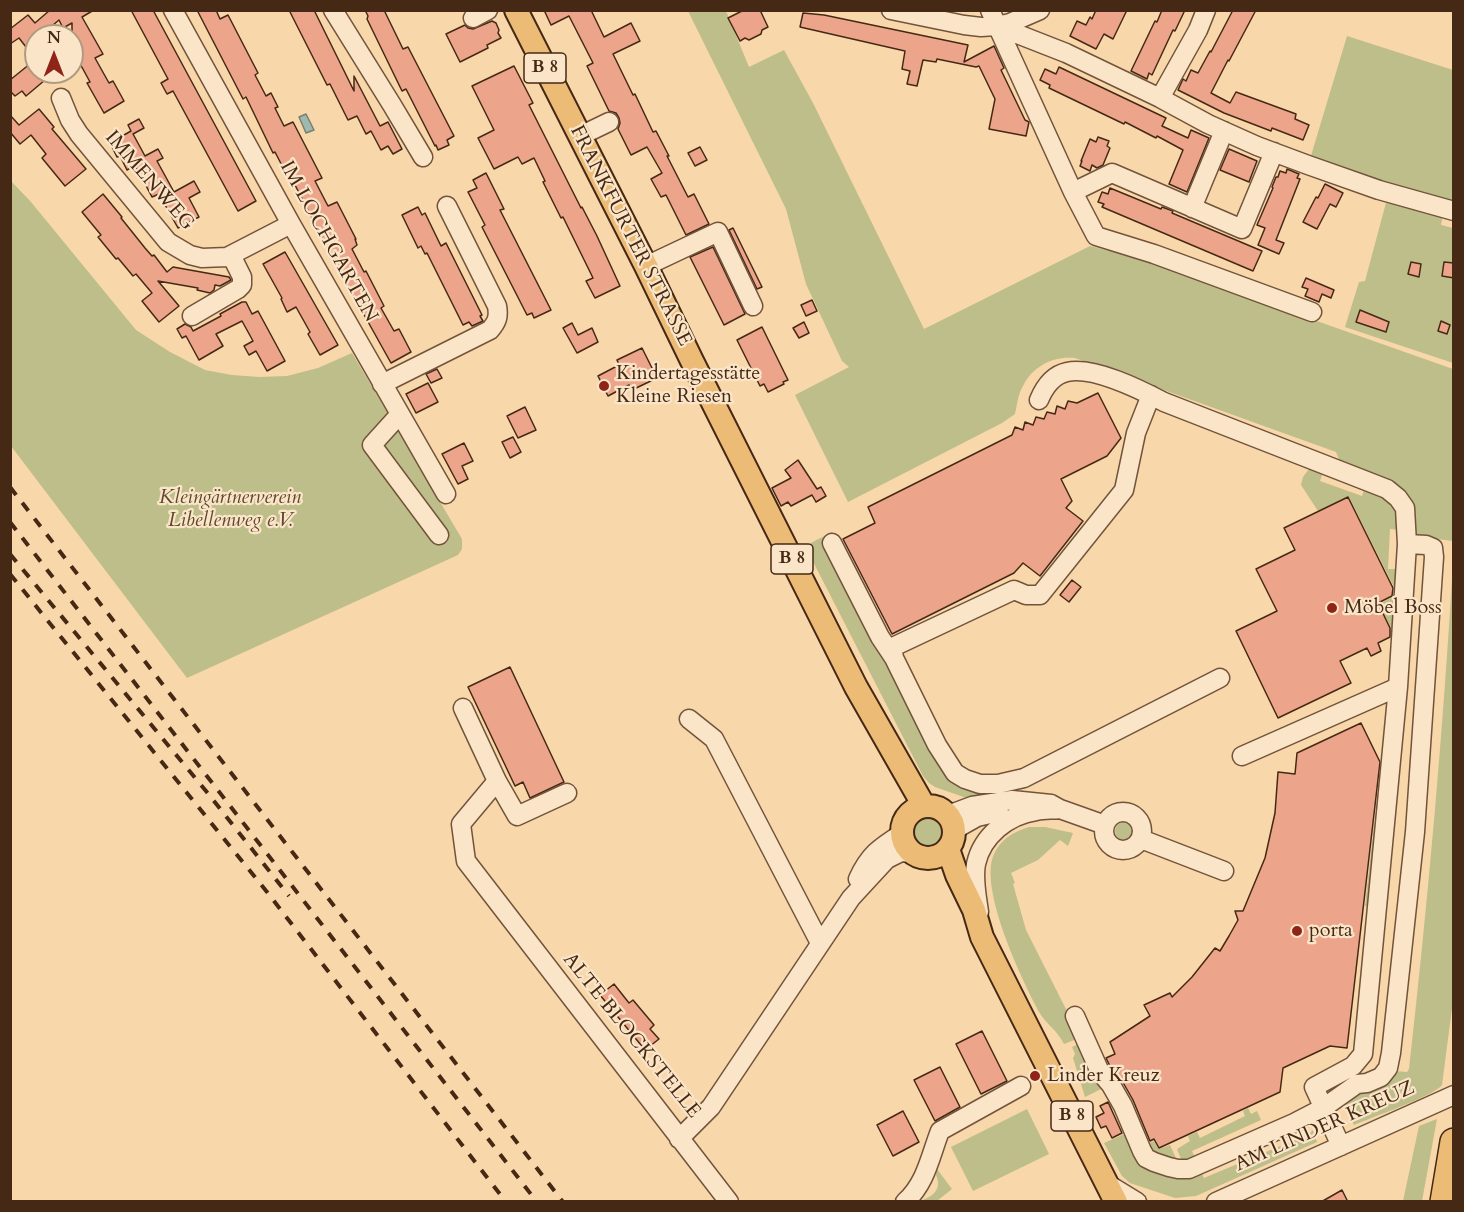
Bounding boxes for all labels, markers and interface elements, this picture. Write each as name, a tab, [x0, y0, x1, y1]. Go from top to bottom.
north arrow	[24, 24, 84, 84]
text: N	[47, 27, 61, 49]
road number: B 8	[524, 53, 566, 83]
street label: FRANKFURTER STRASSE	[564, 122, 696, 350]
street label: IMMENWEG	[99, 126, 199, 236]
street label: IM LOCHGARTEN	[274, 157, 382, 327]
place label: Kindertagesstätte Kleine Riesen	[616, 362, 760, 409]
marker: Kindertagesstätte Kleine Riesen	[597, 379, 611, 393]
park label: Kleingärtnerverein Libellenweg e.V.	[159, 486, 301, 533]
road number: B 8	[771, 544, 813, 574]
place label: Möbel Boss	[1344, 596, 1442, 620]
marker: Möbel Boss	[1325, 601, 1339, 615]
place label: porta	[1309, 919, 1353, 943]
marker: porta	[1290, 924, 1304, 938]
street label: ALTE BLOCKSTELLE	[557, 949, 705, 1123]
place label: Linder Kreuz	[1047, 1064, 1160, 1088]
marker: Linder Kreuz	[1028, 1069, 1042, 1083]
street label: AM LINDER KREUZ	[1232, 1077, 1418, 1177]
road number: B 8	[1051, 1101, 1093, 1131]

